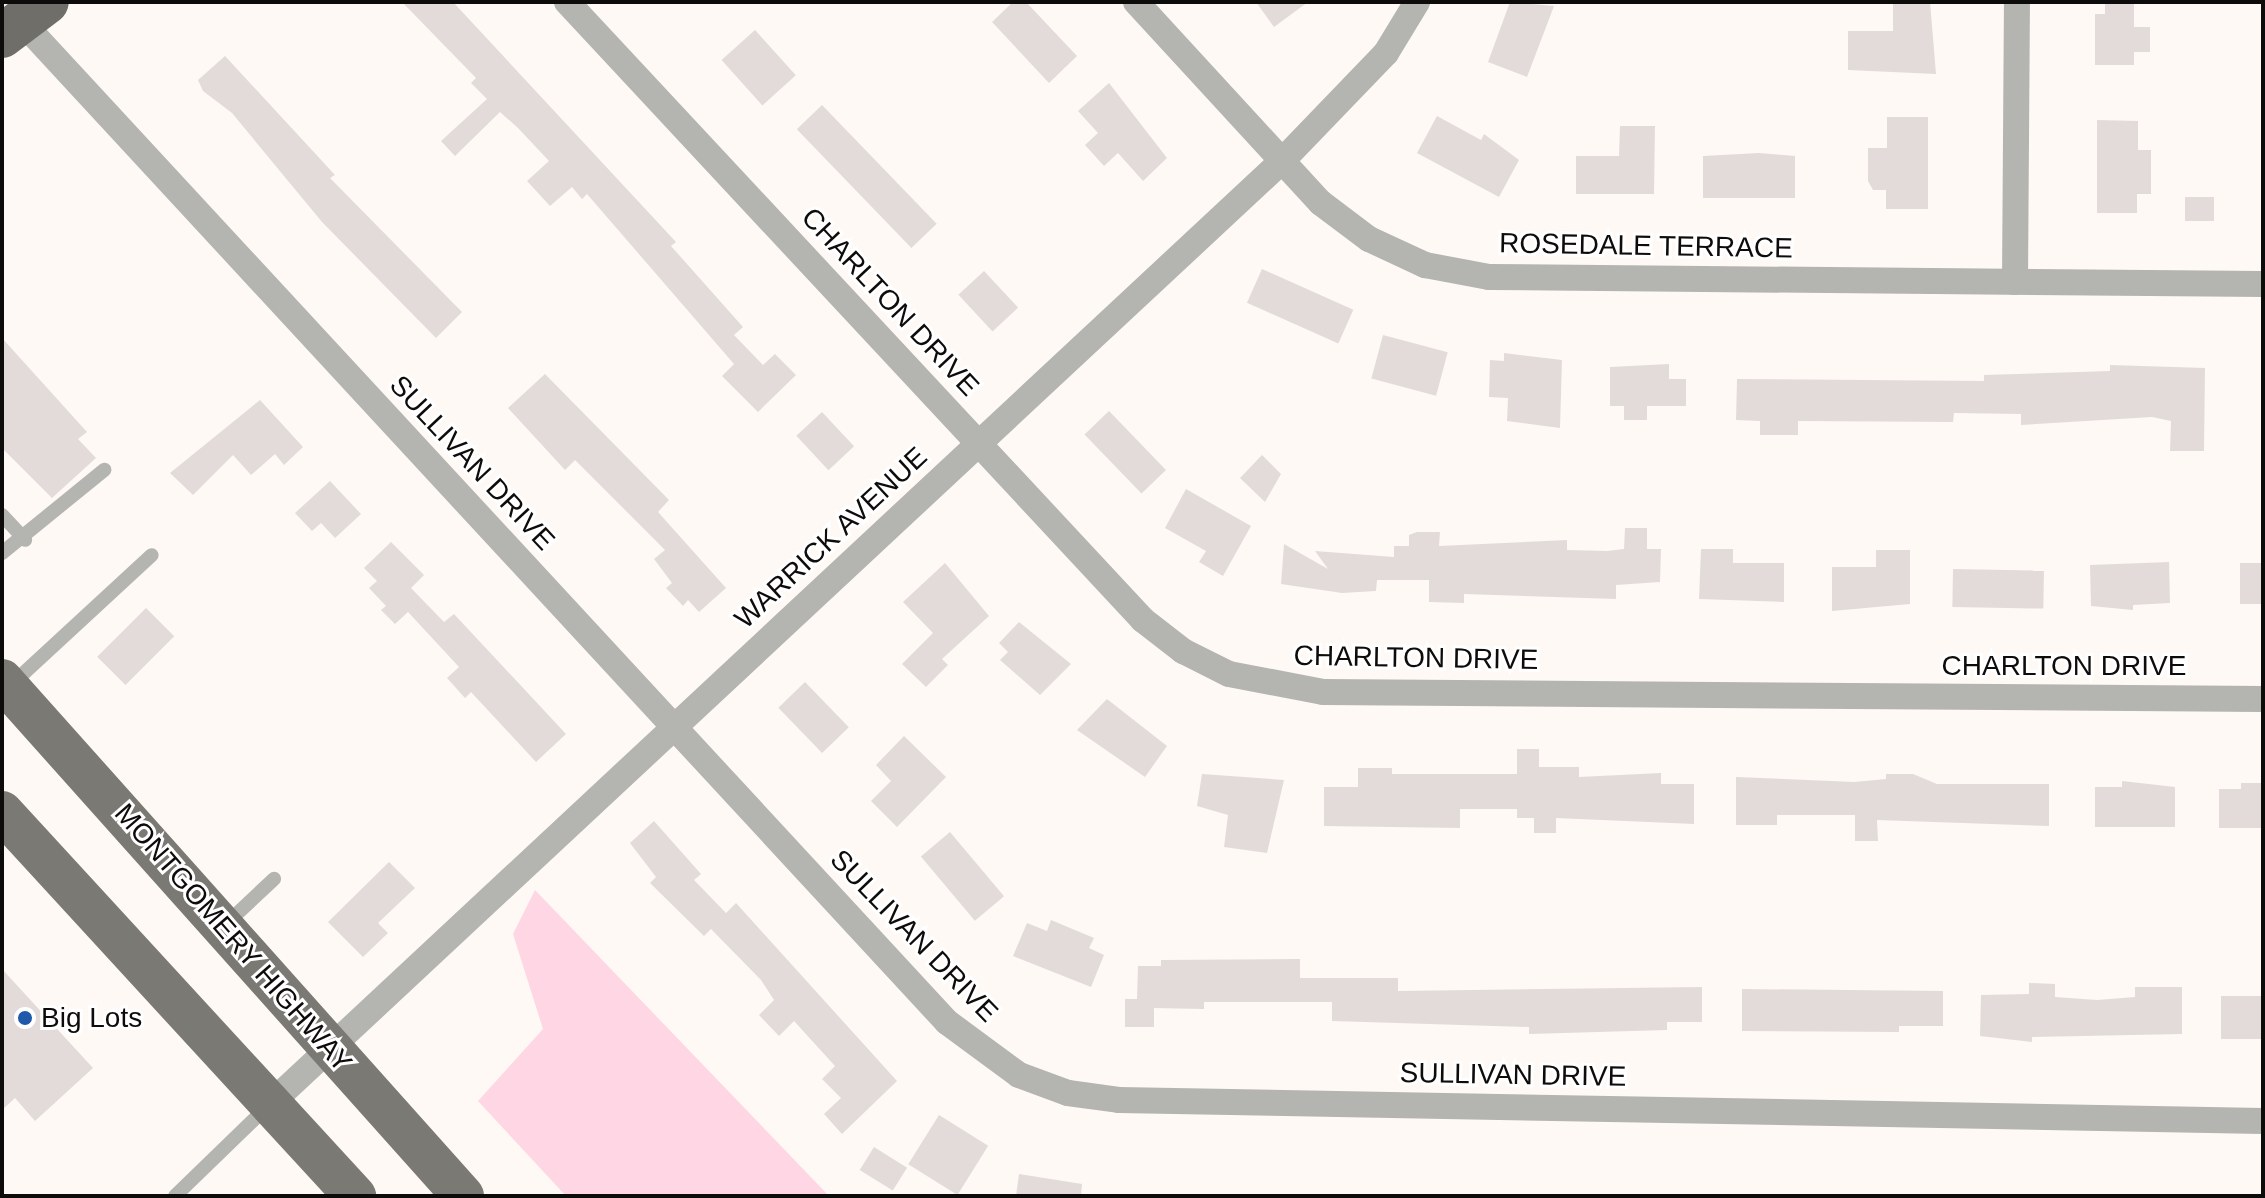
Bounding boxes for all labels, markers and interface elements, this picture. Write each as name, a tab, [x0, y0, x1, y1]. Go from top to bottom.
street label: CHARLTON DRIVE	[794, 201, 986, 403]
street label: ROSEDALE TERRACE	[1499, 227, 1793, 265]
street label: SULLIVAN DRIVE	[382, 369, 562, 557]
street label: WARRICK AVENUE	[727, 440, 935, 636]
street label: CHARLTON DRIVE	[1293, 639, 1539, 677]
street label: CHARLTON DRIVE	[1942, 649, 2186, 683]
street label: MONTGOMERY HIGHWAY	[107, 797, 359, 1079]
street label: SULLIVAN DRIVE	[823, 843, 1005, 1029]
place label: Big Lots	[41, 1001, 142, 1035]
marker: Big Lots	[16, 1009, 34, 1027]
street label: SULLIVAN DRIVE	[1399, 1056, 1627, 1094]

